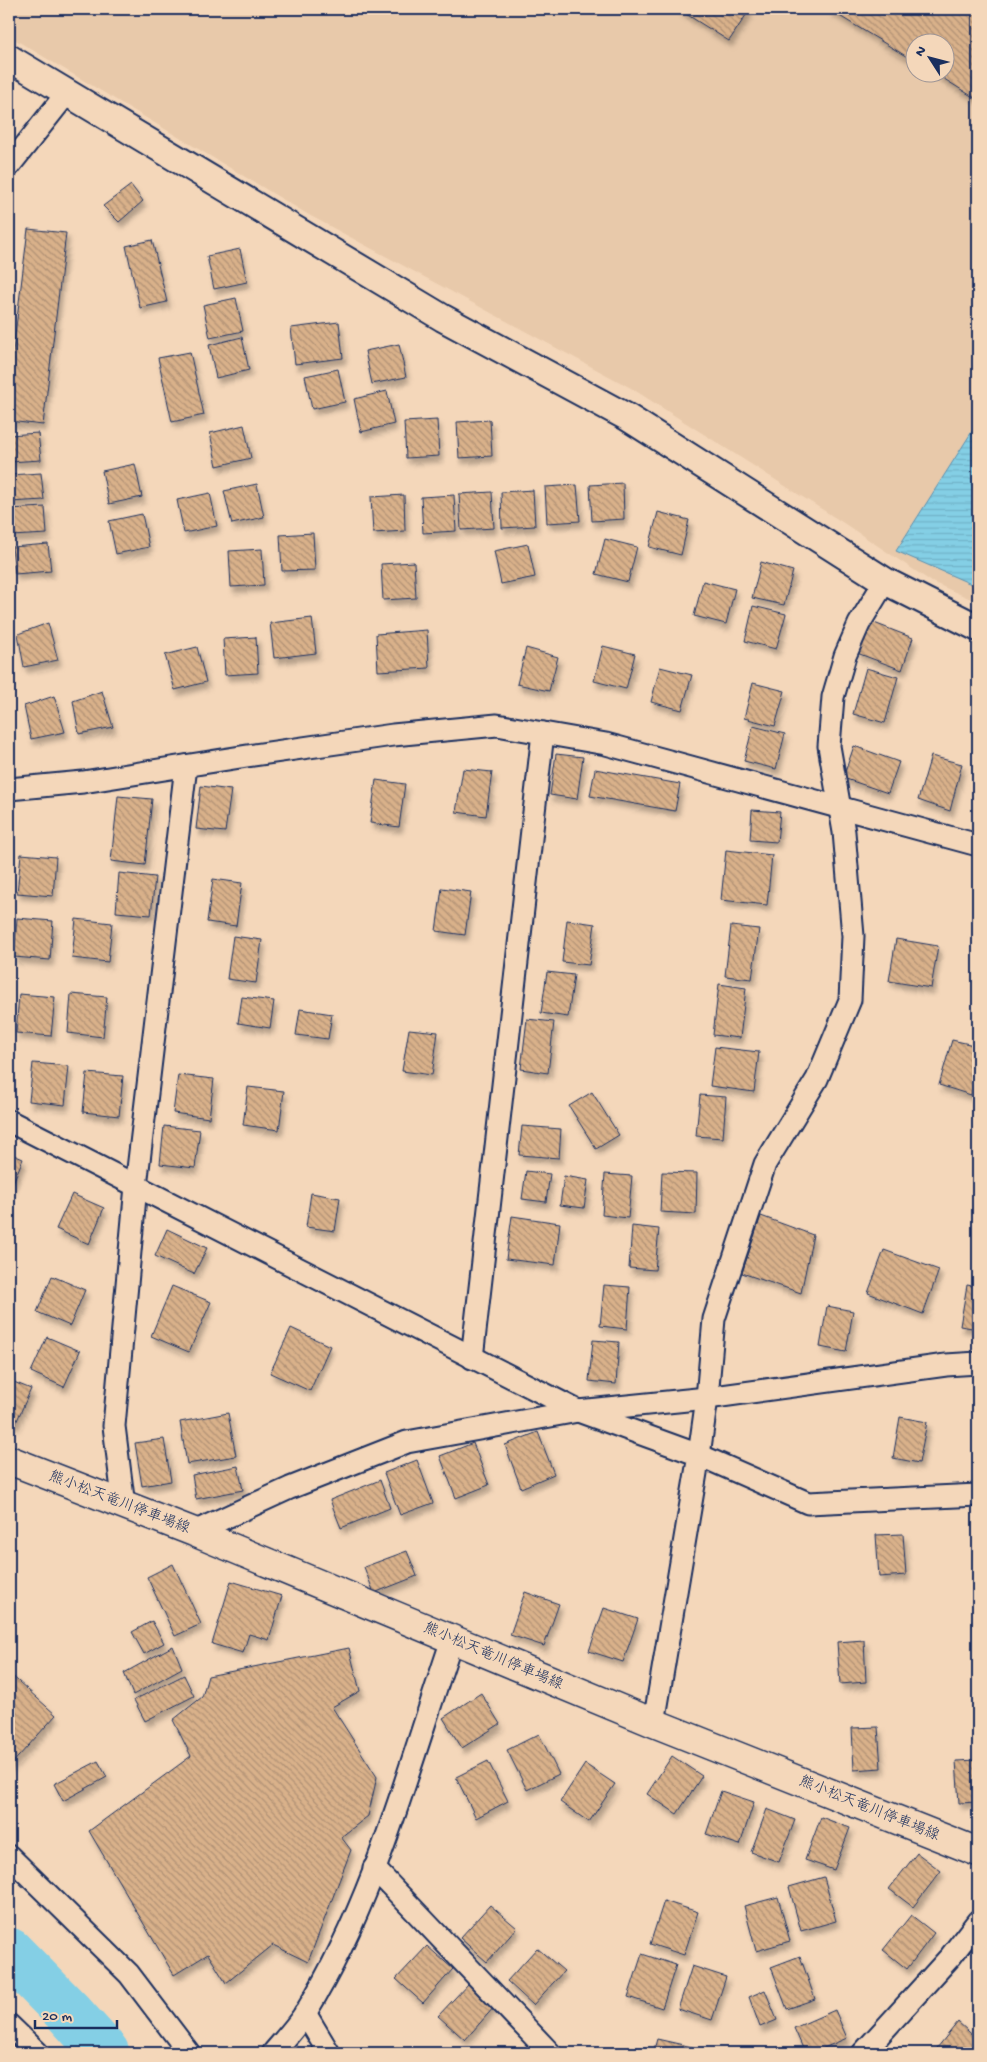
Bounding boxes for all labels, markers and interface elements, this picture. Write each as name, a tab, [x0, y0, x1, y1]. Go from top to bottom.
north arrow	[904, 32, 954, 82]
text: N	[912, 43, 931, 61]
street label: 熊小松天竜川停車場線	[46, 1467, 193, 1538]
street label: 熊小松天竜川停車場線	[420, 1618, 566, 1695]
street label: 熊小松天竜川停車場線	[796, 1772, 942, 1845]
scale bar	[35, 1997, 118, 2029]
text: 20 m	[42, 2008, 72, 2026]

